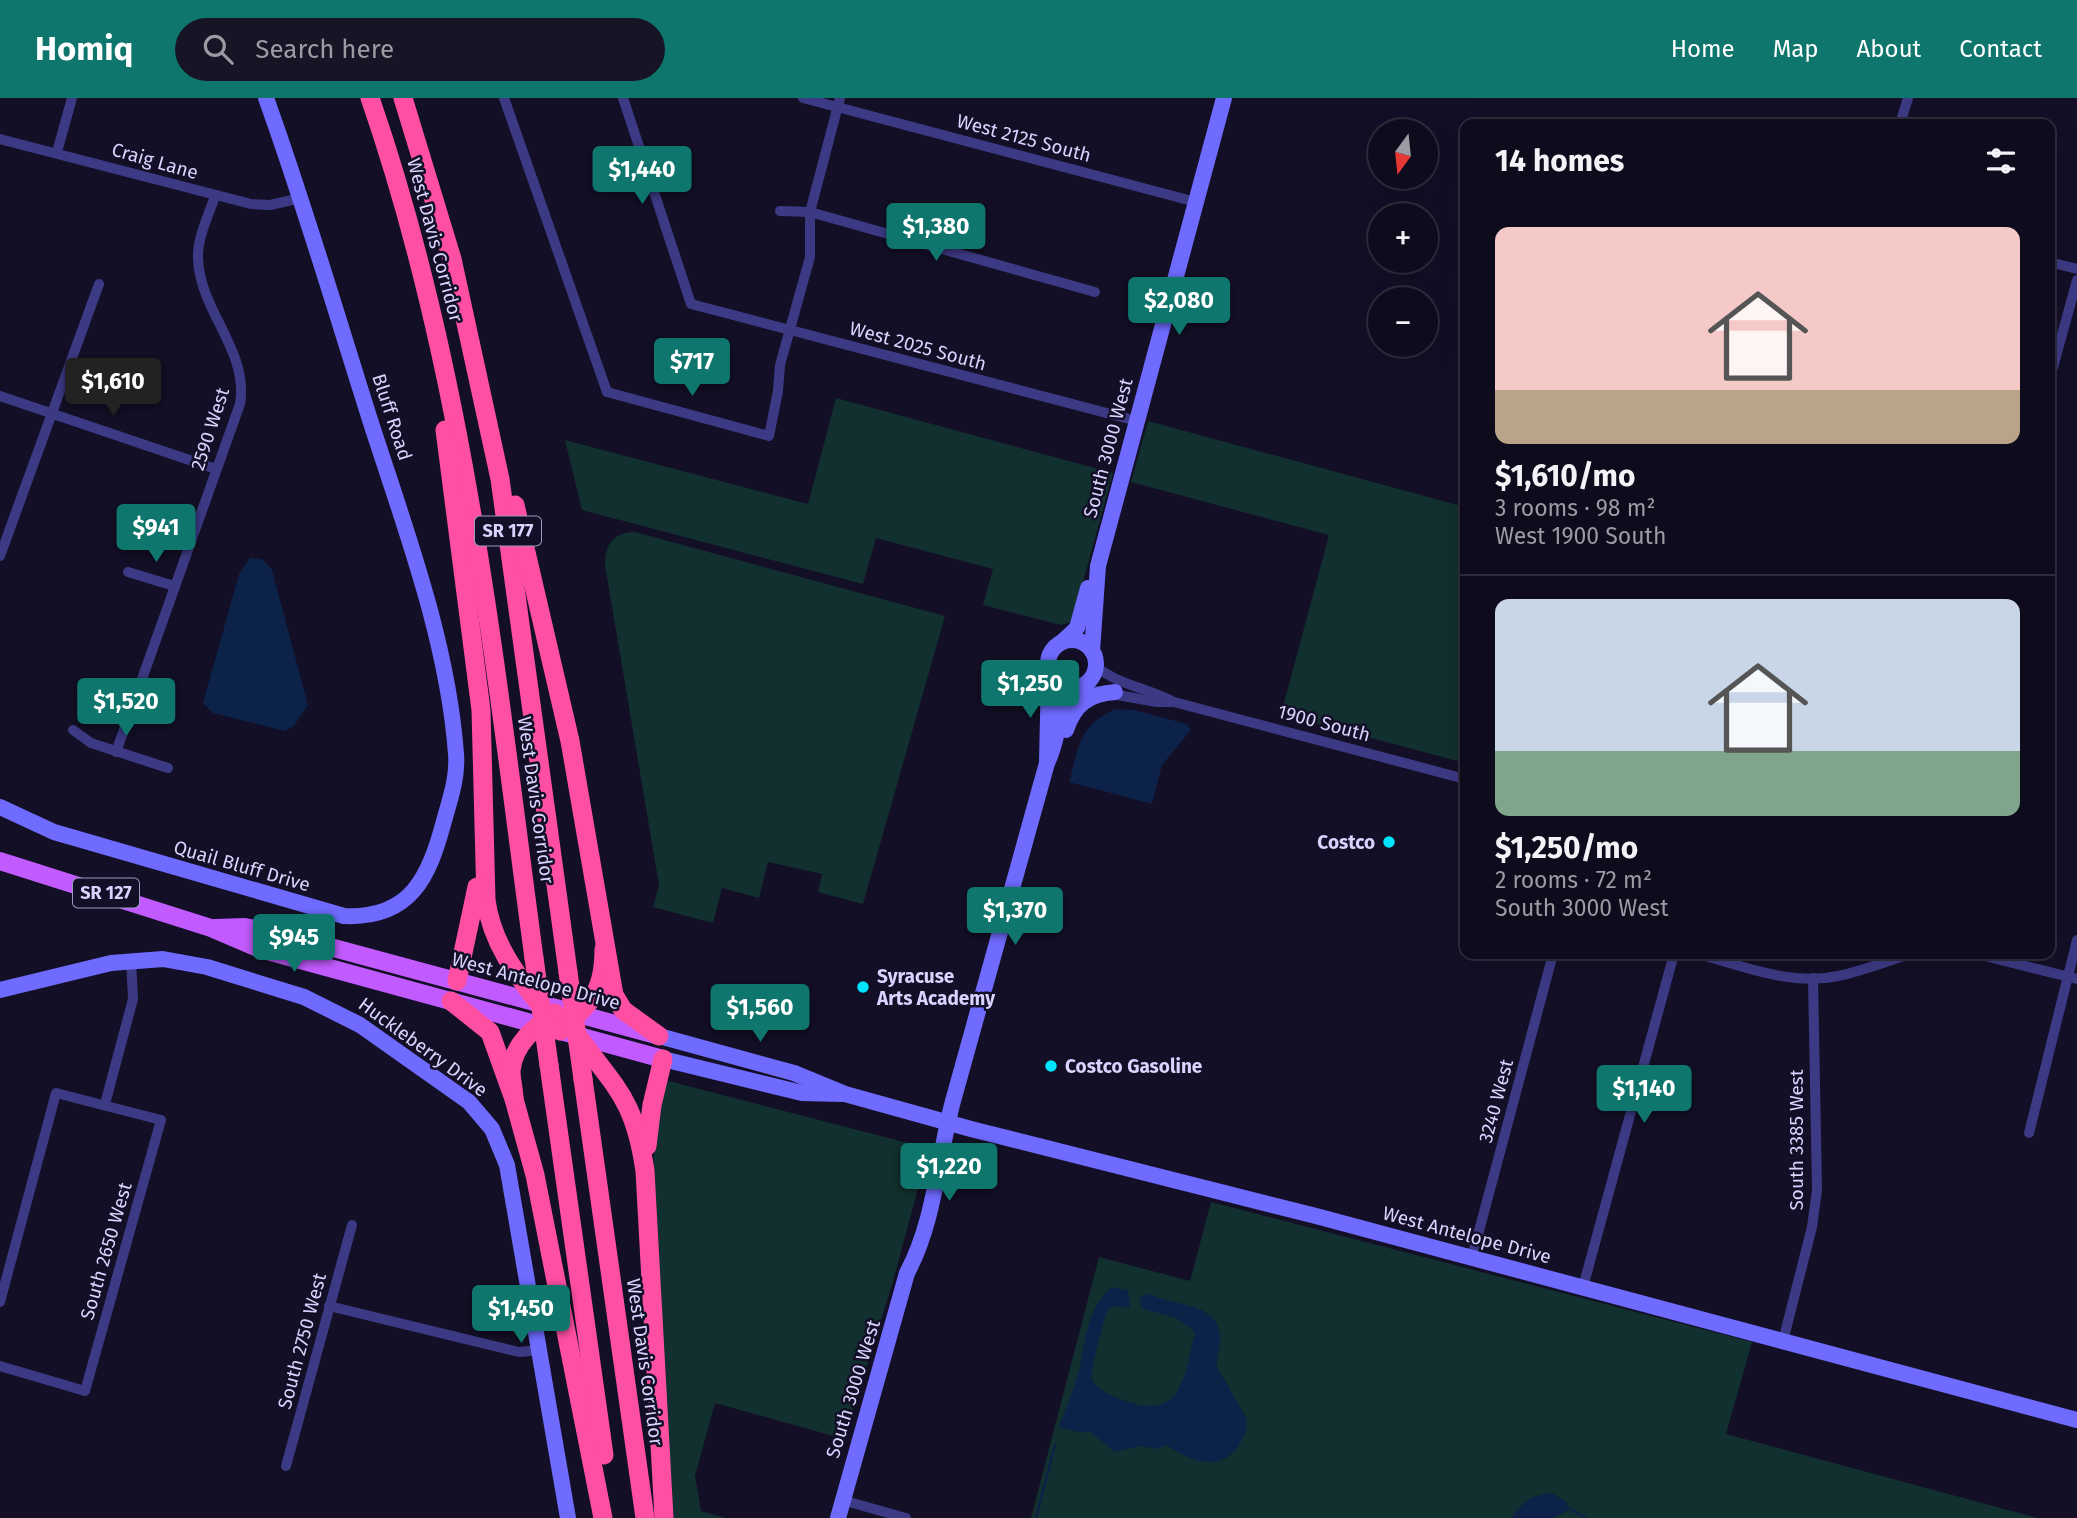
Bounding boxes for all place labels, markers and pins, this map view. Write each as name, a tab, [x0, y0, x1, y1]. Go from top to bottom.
pin: $1,440	[585, 146, 699, 206]
pin: $1,380	[879, 204, 993, 263]
pin: $2,080	[1122, 278, 1236, 337]
pin: $717	[651, 338, 733, 398]
pin: $1,610	[56, 358, 170, 418]
pin: $941	[115, 504, 197, 564]
pin: $1,250	[973, 660, 1087, 720]
pin: $1,520	[69, 678, 183, 738]
place label: Costco	[1317, 831, 1375, 854]
marker: Costco	[1381, 834, 1397, 850]
pin: $1,370	[958, 888, 1072, 947]
pin: $945	[253, 914, 335, 974]
place label: Syracuse Arts Academy	[876, 965, 995, 1010]
marker: Syracuse Arts Academy	[855, 979, 871, 995]
pin: $1,560	[703, 984, 817, 1044]
place label: Costco Gasoline	[1065, 1055, 1202, 1078]
marker: Costco Gasoline	[1043, 1058, 1059, 1074]
pin: $1,140	[1587, 1066, 1701, 1125]
pin: $1,220	[892, 1144, 1006, 1203]
pin: $1,450	[464, 1286, 578, 1345]

